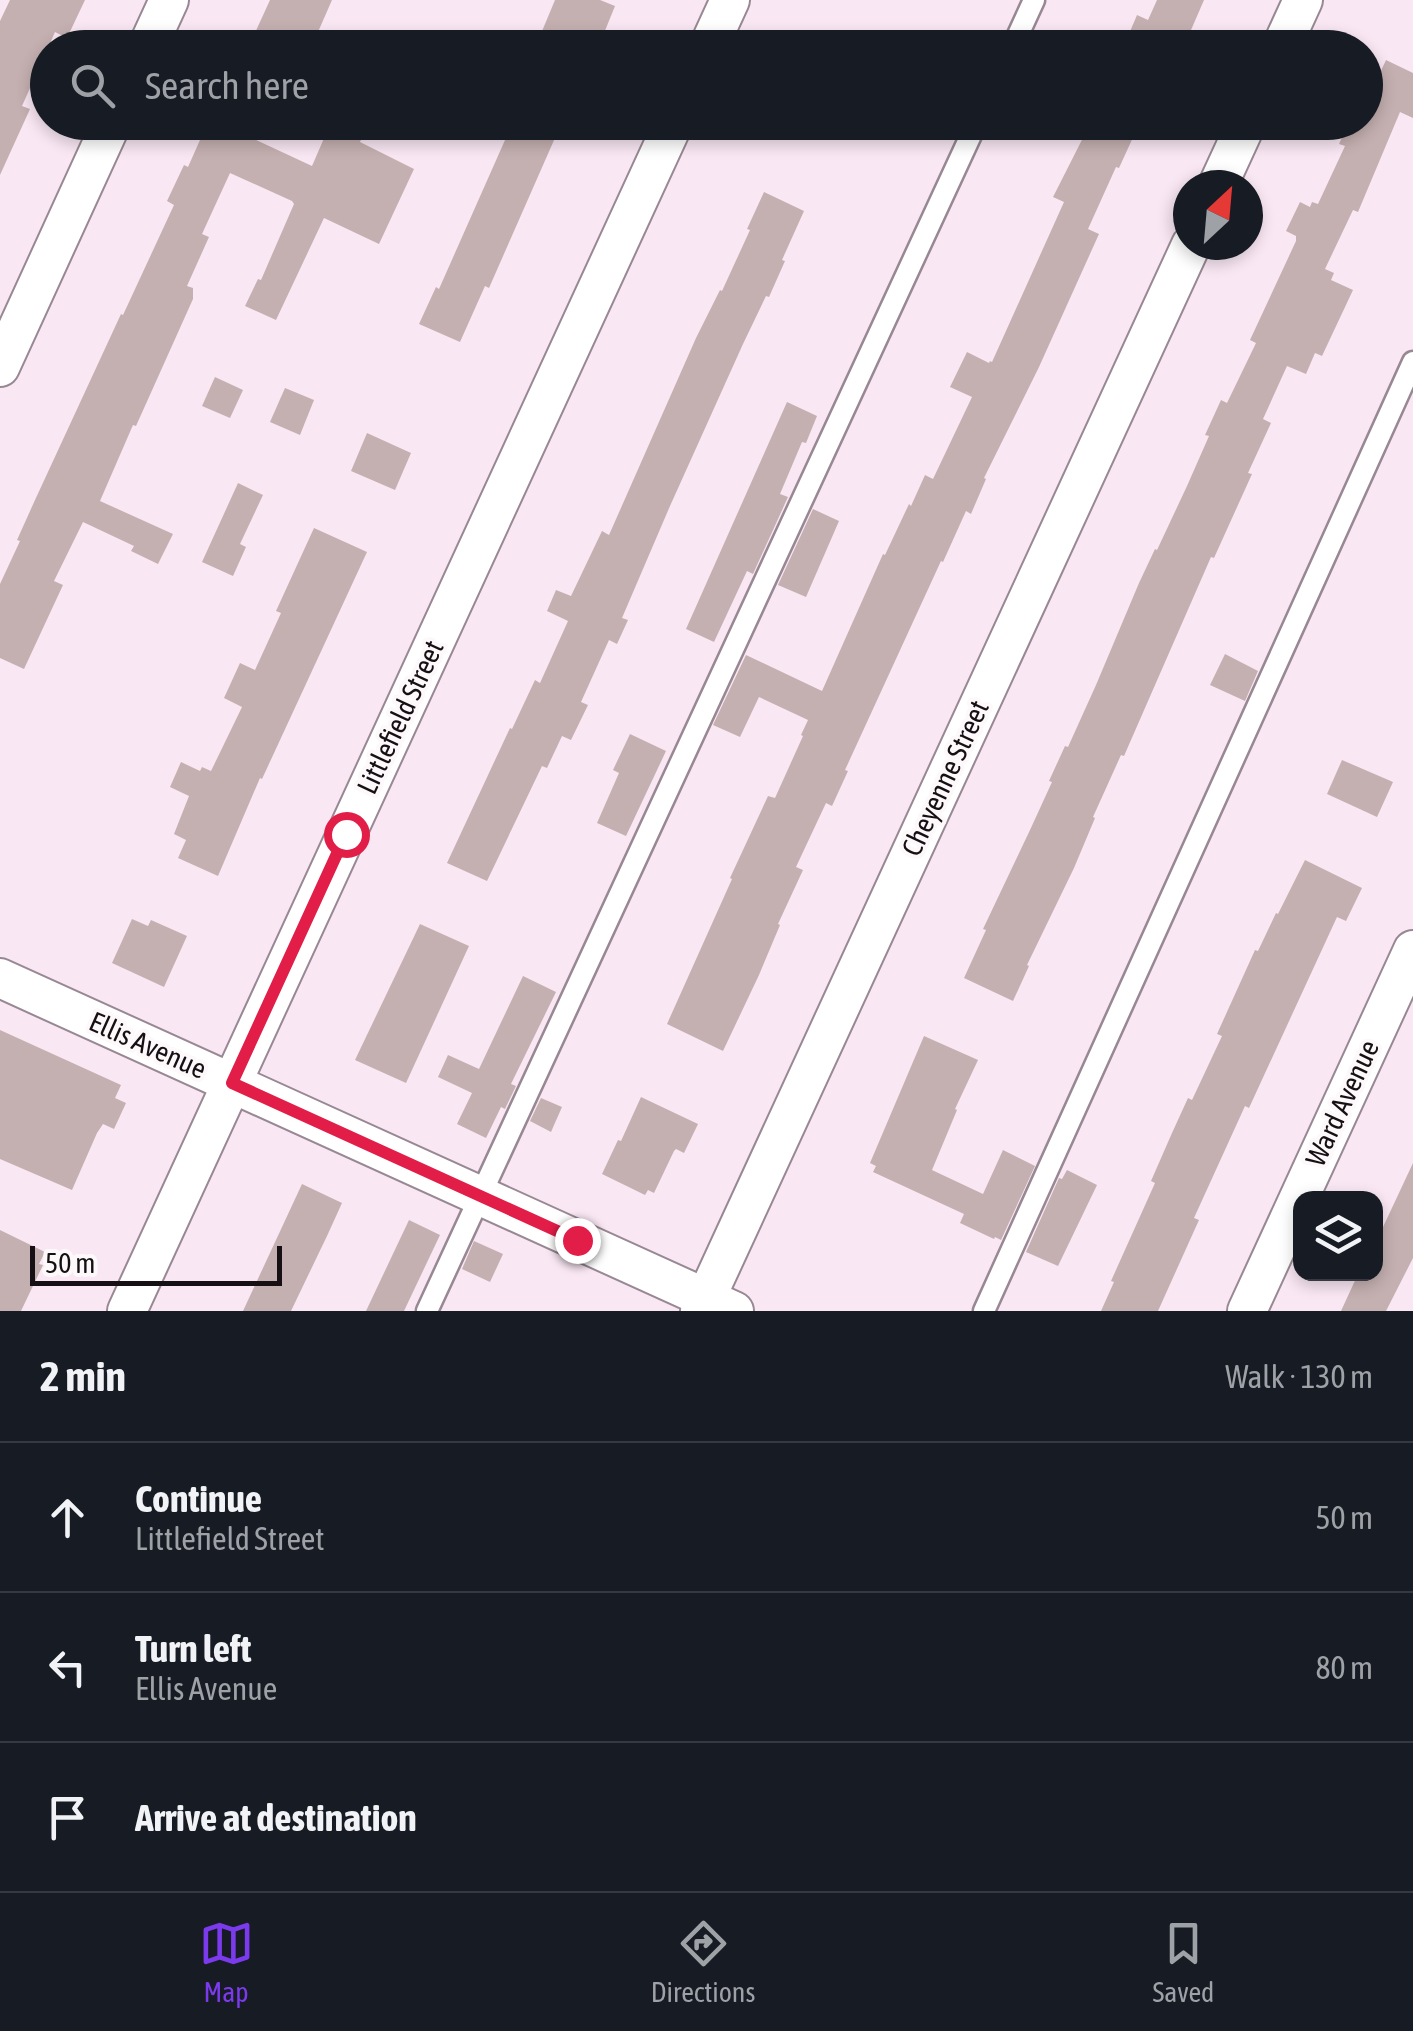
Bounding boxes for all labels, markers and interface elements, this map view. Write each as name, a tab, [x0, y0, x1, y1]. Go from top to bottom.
search box	[30, 30, 1383, 140]
icon: search	[65, 58, 120, 113]
text: Search here	[145, 64, 309, 107]
north arrow	[1173, 170, 1263, 260]
street label: Littlefield Street	[350, 635, 450, 799]
street label: Cheyenne Street	[895, 695, 995, 861]
route start	[324, 812, 370, 858]
street label: Ellis Avenue	[85, 1005, 211, 1085]
street label: Ward Avenue	[1299, 1035, 1385, 1171]
map controls	[1293, 1191, 1383, 1281]
button: layers	[1293, 1191, 1383, 1281]
route end	[555, 1218, 601, 1264]
scale bar	[30, 1241, 282, 1286]
text: 50 m	[45, 1247, 95, 1279]
text: 2 min	[40, 1352, 126, 1400]
text: Walk · 130 m	[1225, 1358, 1373, 1395]
text: Continue	[135, 1477, 262, 1520]
icon: ahead	[40, 1490, 95, 1545]
text: 50 m	[1315, 1499, 1373, 1536]
text: Littlefield Street	[135, 1520, 325, 1557]
text: Turn left	[135, 1627, 251, 1670]
icon: left	[40, 1640, 95, 1695]
text: 80 m	[1315, 1649, 1373, 1686]
text: Ellis Avenue	[135, 1670, 277, 1707]
icon: arrive	[40, 1790, 95, 1845]
text: Arrive at destination	[135, 1796, 417, 1839]
tab: Map	[199, 1916, 254, 2008]
tab: Directions	[651, 1916, 755, 2008]
tab: Saved	[1153, 1916, 1214, 2008]

